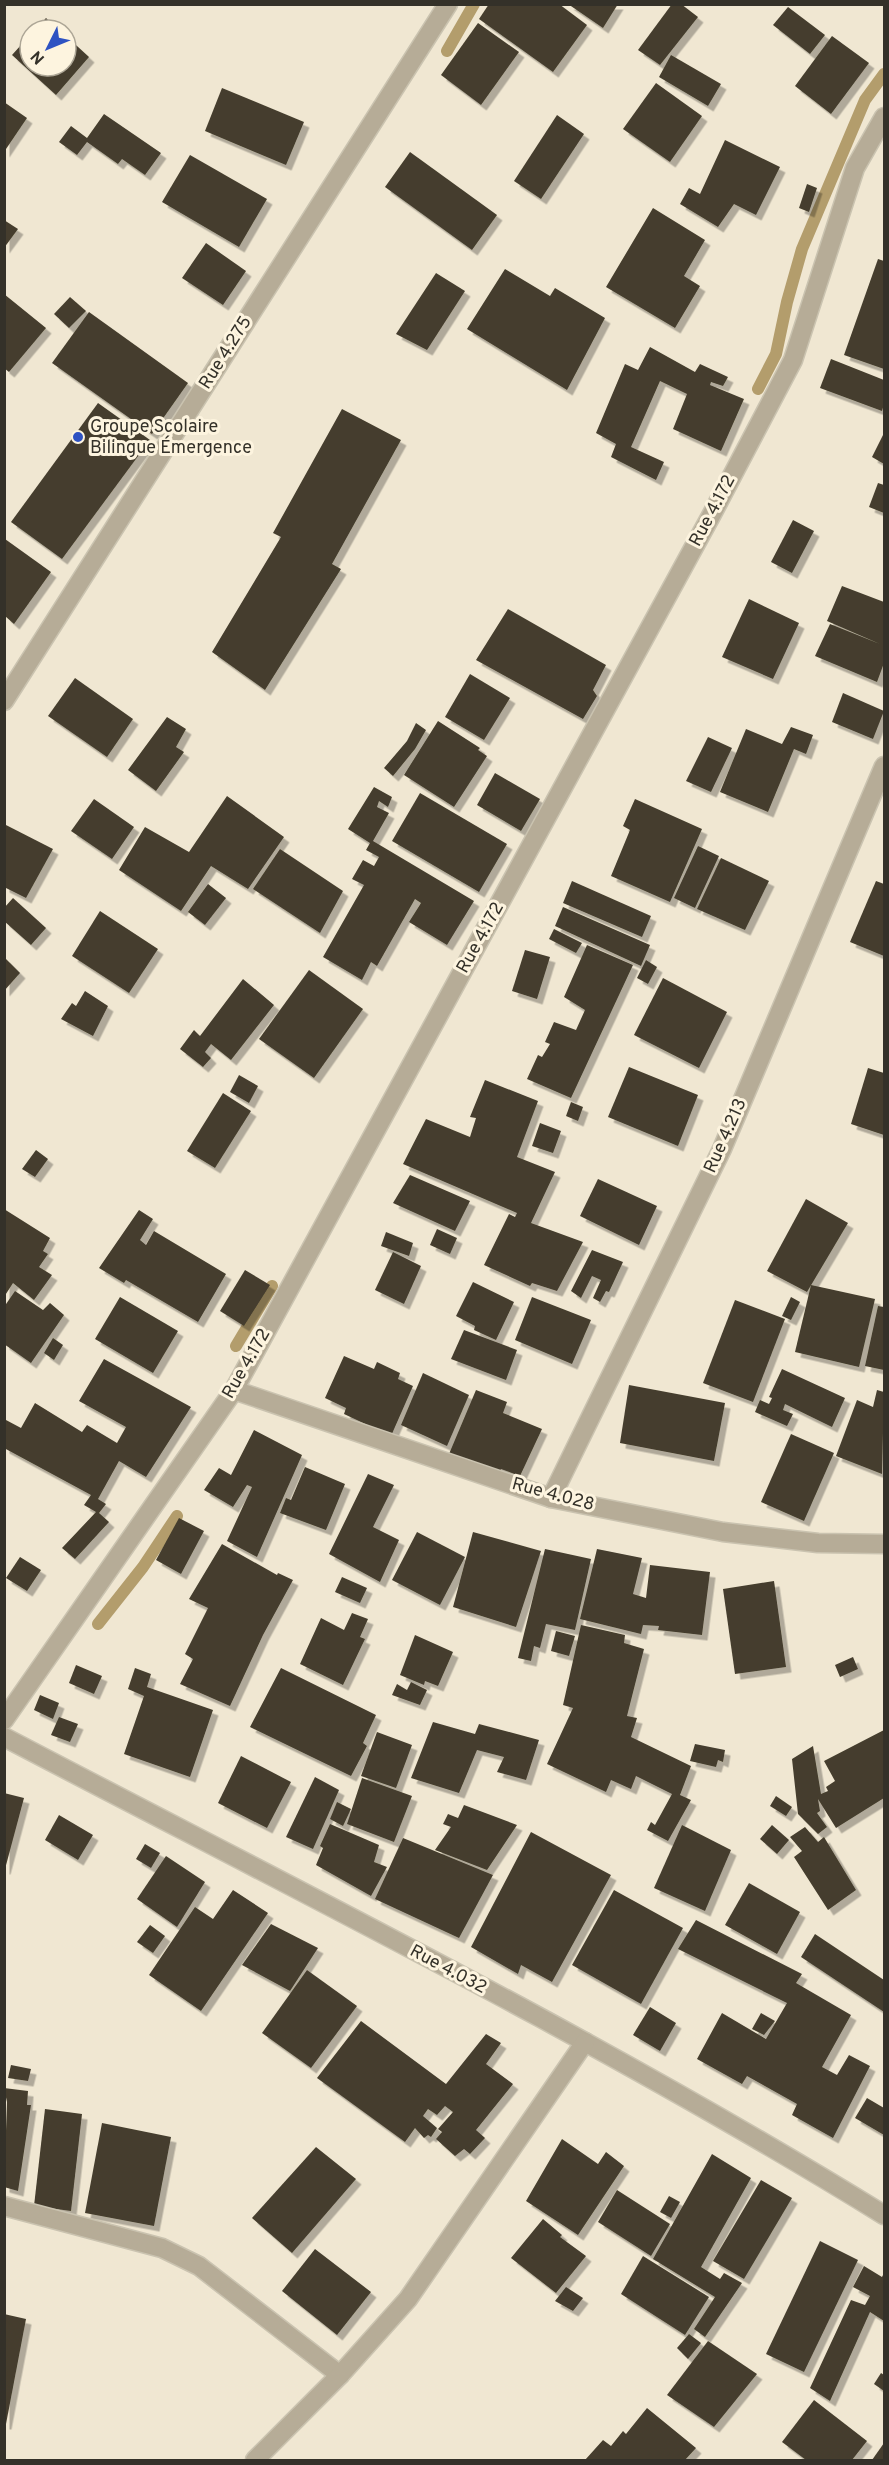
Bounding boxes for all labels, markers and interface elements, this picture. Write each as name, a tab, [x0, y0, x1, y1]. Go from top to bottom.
north arrow	[18, 18, 78, 78]
text: N	[27, 46, 50, 68]
street label: Rue 4.275	[194, 312, 258, 394]
place label: Groupe Scolaire Bilingue Émergence	[90, 416, 252, 460]
marker: Groupe Scolaire Bilingue Émergence	[71, 430, 85, 444]
street label: Rue 4.172	[685, 471, 741, 551]
street label: Rue 4.172	[452, 898, 510, 978]
street label: Rue 4.213	[699, 1095, 753, 1177]
street label: Rue 4.172	[218, 1325, 276, 1403]
street label: Rue 4.028	[509, 1473, 597, 1517]
street label: Rue 4.032	[406, 1940, 490, 2000]

